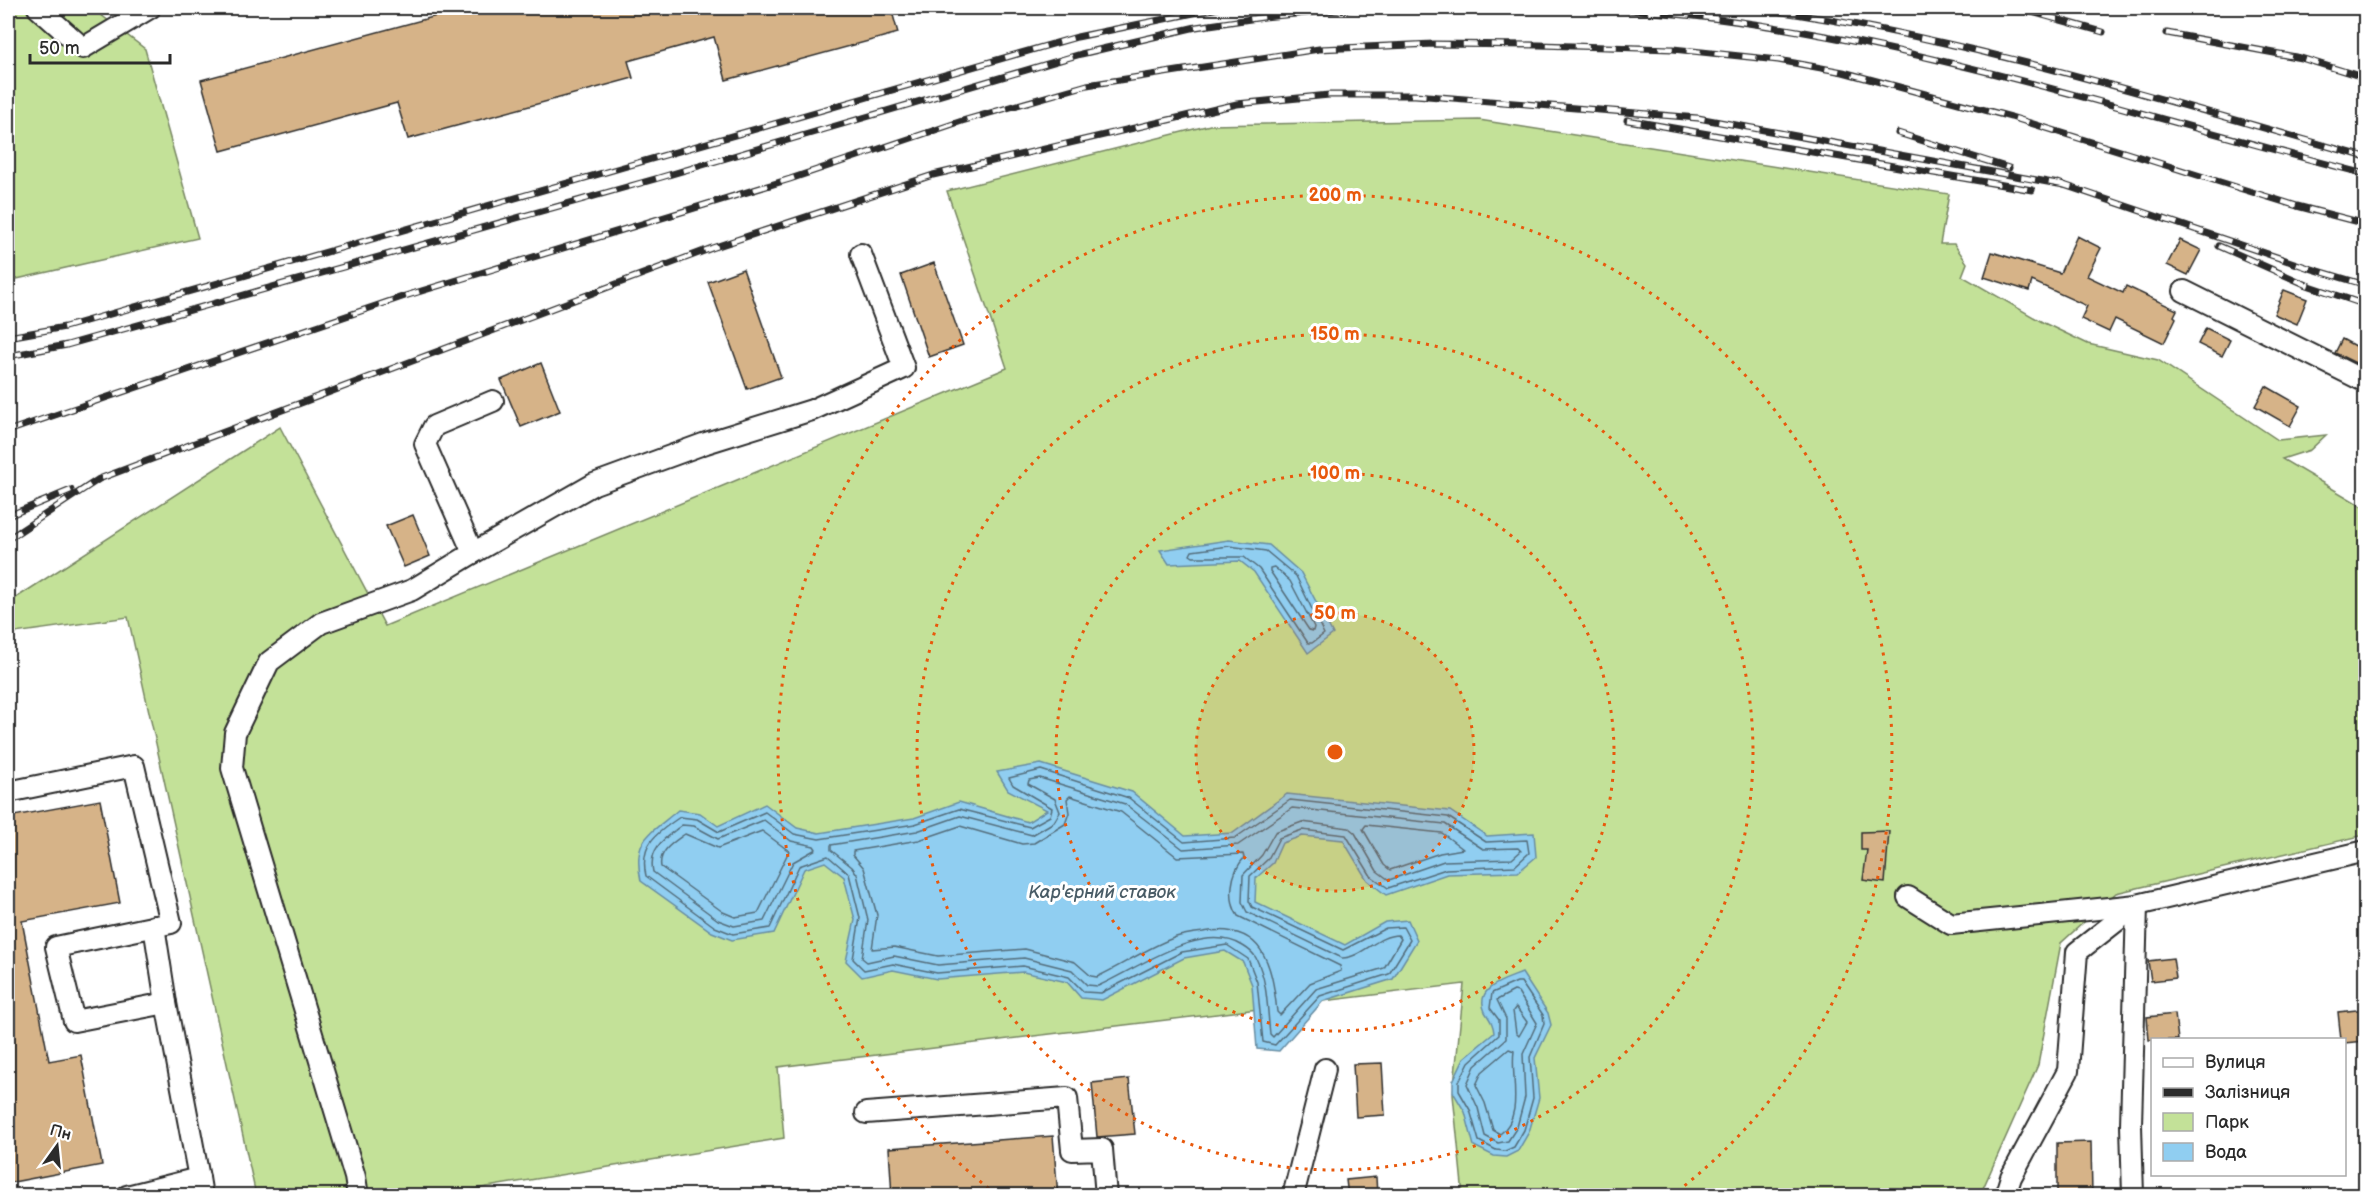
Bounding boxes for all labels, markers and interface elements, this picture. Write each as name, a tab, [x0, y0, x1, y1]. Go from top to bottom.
scale bar	[30, 27, 170, 65]
text: 50 m	[39, 38, 80, 59]
text: 200 m	[1308, 185, 1362, 206]
text: 150 m	[1310, 324, 1360, 345]
text: 100 m	[1310, 463, 1360, 484]
text: 50 m	[1314, 603, 1356, 624]
centre of rings	[1325, 742, 1345, 762]
water label: Кар'єрний ставок	[1028, 882, 1176, 903]
legend	[2151, 1038, 2346, 1176]
text: Вулиця	[2205, 1052, 2266, 1073]
text: Залізниця	[2205, 1082, 2290, 1103]
text: Парк	[2205, 1112, 2249, 1133]
north arrow	[27, 1116, 87, 1176]
text: Пн	[48, 1121, 73, 1145]
text: Вода	[2205, 1142, 2247, 1163]

